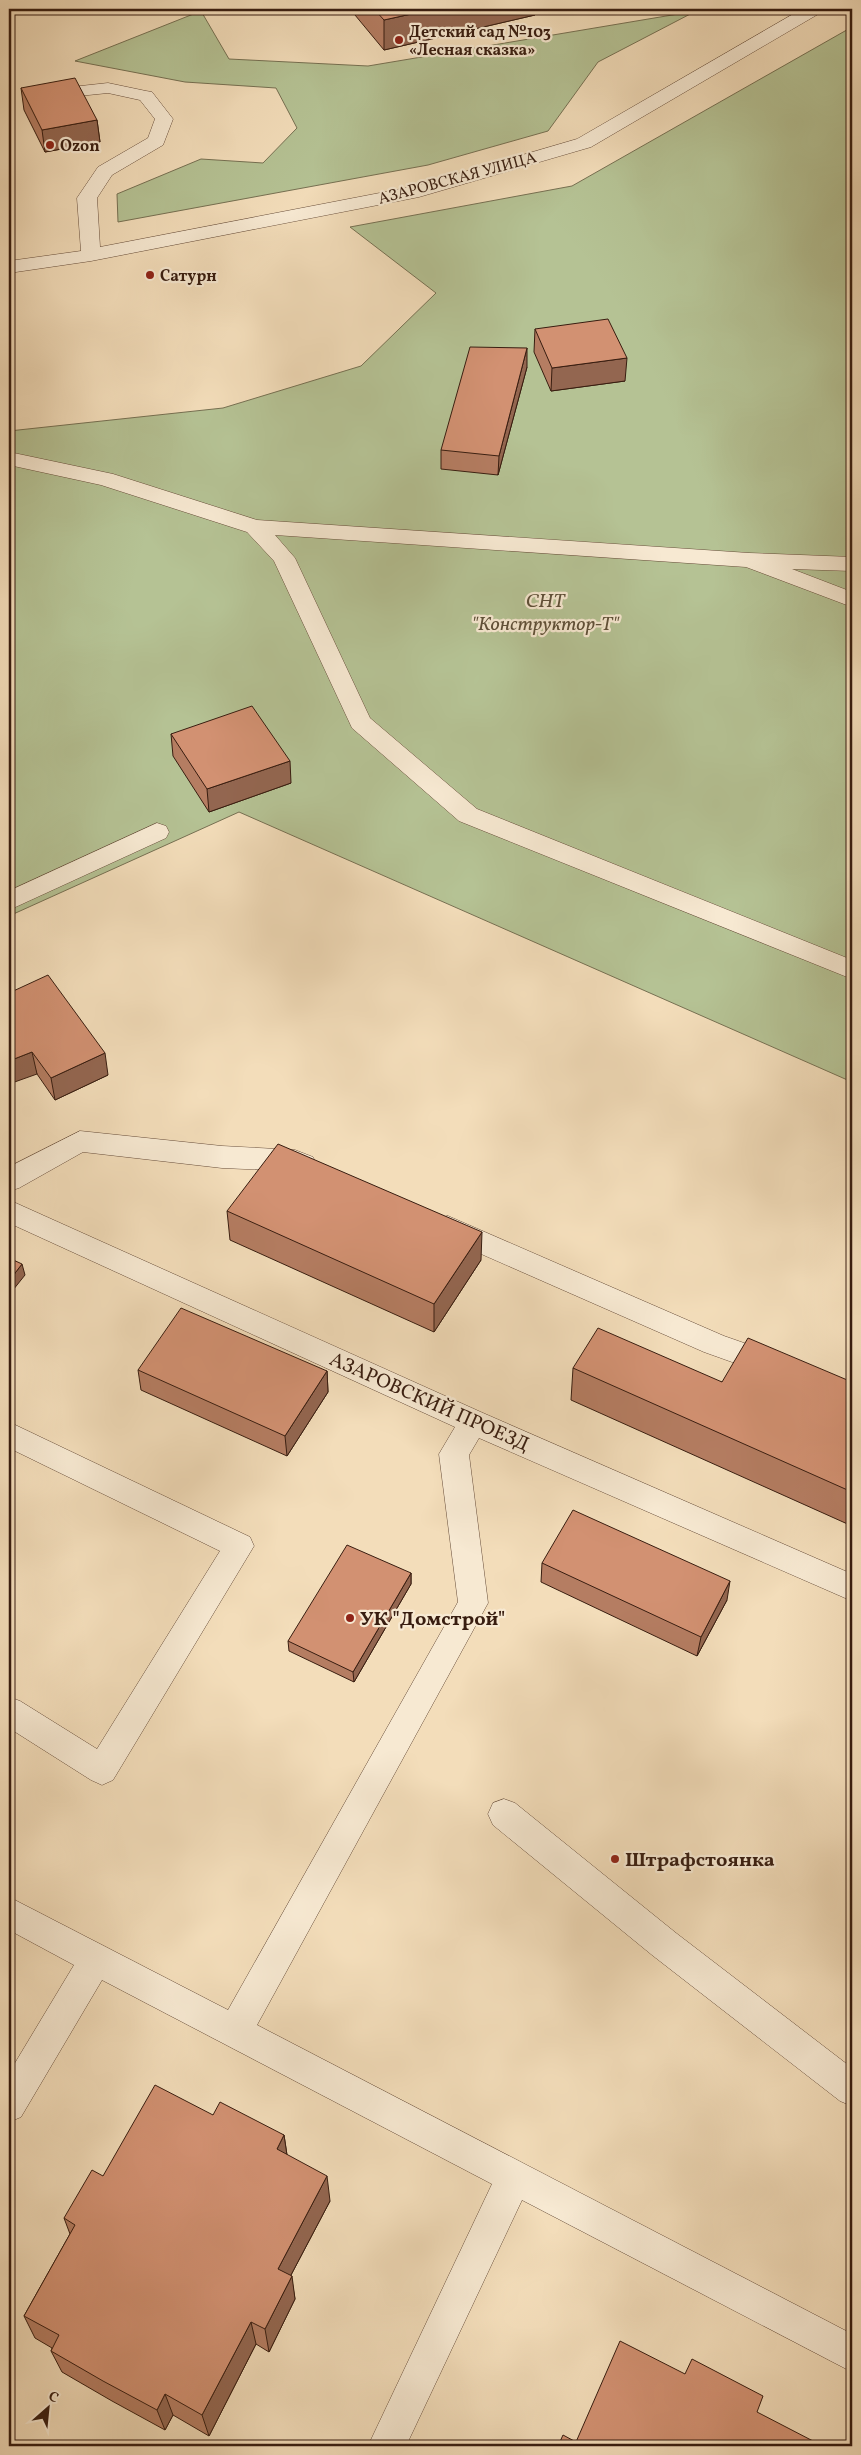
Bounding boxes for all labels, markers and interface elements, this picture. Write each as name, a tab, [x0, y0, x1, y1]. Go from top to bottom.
place label: Детский сад №103 «Лесная сказка»	[409, 22, 551, 62]
marker: Детский сад №103 «Лесная сказка»	[393, 34, 405, 46]
place label: Ozon	[60, 136, 100, 158]
marker: Ozon	[44, 139, 56, 151]
street label: АЗАРОВСКАЯ УЛИЦА	[376, 147, 539, 211]
place label: Сатурн	[160, 266, 217, 288]
marker: Сатурн	[144, 269, 156, 281]
park label: СНТ "Конструктор-Т"	[471, 588, 620, 639]
street label: АЗАРОВСКИЙ ПРОЕЗД	[325, 1346, 534, 1460]
place label: УК "Домстрой"	[360, 1606, 505, 1634]
marker: УК "Домстрой"	[344, 1612, 356, 1624]
place label: Штрафстоянка	[625, 1847, 775, 1875]
marker: Штрафстоянка	[609, 1853, 621, 1865]
north arrow	[22, 2382, 72, 2432]
text: С	[45, 2387, 62, 2408]

